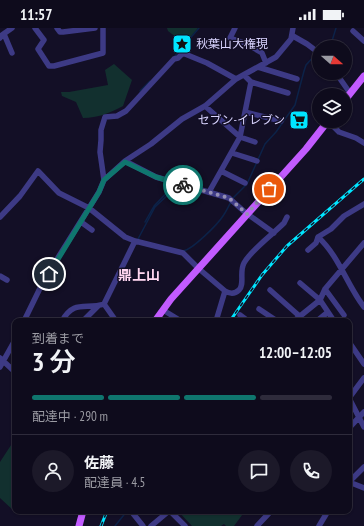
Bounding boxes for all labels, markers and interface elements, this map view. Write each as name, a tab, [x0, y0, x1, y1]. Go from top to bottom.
text: 11:57	[20, 5, 52, 24]
place icon: 秋葉山大権現	[171, 33, 193, 55]
place label: 秋葉山大権現	[196, 36, 268, 51]
north arrow	[312, 40, 352, 80]
map controls	[312, 40, 352, 128]
button: layers	[312, 88, 352, 128]
supermarket icon: セブン-イレブン	[288, 109, 310, 131]
place label: セブン-イレブン	[198, 112, 285, 127]
courier	[163, 165, 203, 205]
pin	[252, 172, 286, 206]
icon: bike	[172, 174, 194, 196]
icon: bag	[258, 178, 280, 200]
pin	[32, 257, 66, 291]
icon: home	[38, 263, 60, 285]
district label: 鼎上山	[118, 266, 160, 284]
text: 到着まで	[32, 330, 84, 347]
text: 12:00–12:05	[259, 343, 332, 362]
text: 3 分	[32, 345, 76, 378]
text: 配達中 · 290 m	[32, 408, 108, 425]
button: person	[32, 450, 74, 492]
button: chat	[238, 450, 280, 492]
button: phone	[290, 450, 332, 492]
text: 佐藤	[84, 453, 114, 472]
text: 配達員 · 4.5	[84, 474, 145, 491]

